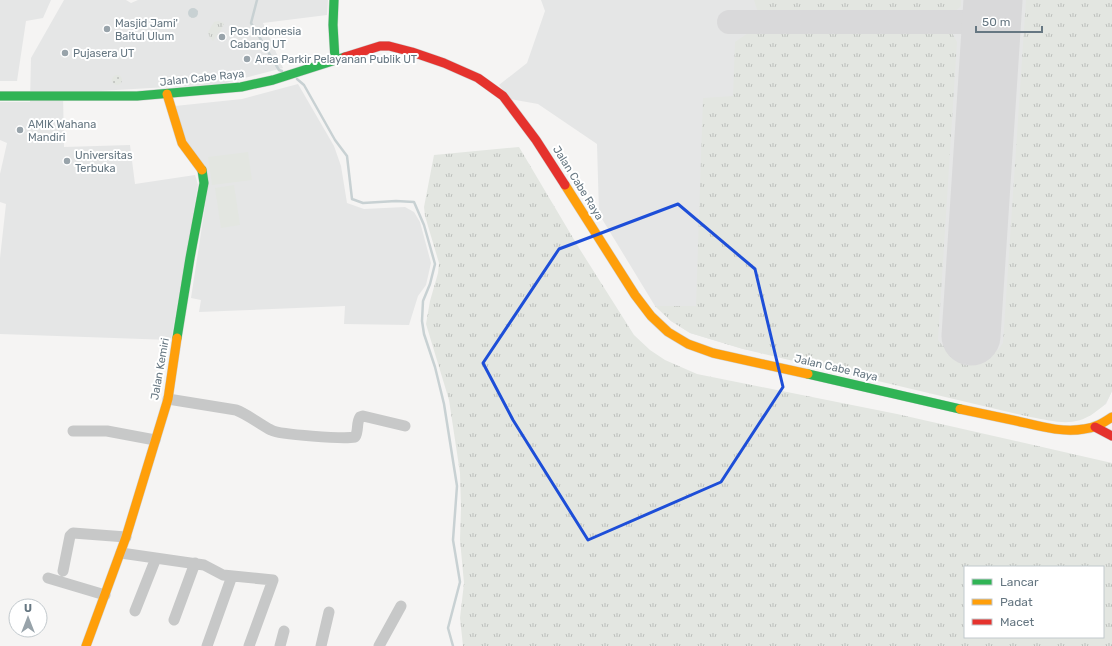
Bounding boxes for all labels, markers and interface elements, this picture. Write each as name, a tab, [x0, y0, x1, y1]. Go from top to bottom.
scale bar	[976, 8, 1042, 34]
text: 50 m	[982, 15, 1010, 29]
place label: Masjid Jami' Baitul Ulum	[115, 17, 178, 43]
marker: Masjid Jami' Baitul Ulum	[102, 24, 112, 34]
place label: Pos Indonesia Cabang UT	[230, 25, 301, 51]
marker: Pos Indonesia Cabang UT	[217, 32, 227, 42]
place label: Pujasera UT	[73, 47, 135, 60]
marker: Pujasera UT	[60, 48, 70, 58]
place label: Area Parkir Pelayanan Publik UT	[255, 53, 418, 66]
marker: Area Parkir Pelayanan Publik UT	[242, 54, 252, 64]
street label: Jalan Cabe Raya	[159, 67, 245, 89]
place label: AMIK Wahana Mandiri	[28, 118, 96, 144]
marker: AMIK Wahana Mandiri	[15, 125, 25, 135]
street label: Jalan Cabe Raya	[550, 144, 606, 222]
place label: Universitas Terbuka	[75, 149, 133, 175]
marker: Universitas Terbuka	[62, 156, 72, 166]
street label: Jalan Kemiri	[148, 337, 172, 401]
street label: Jalan Cabe Raya	[793, 352, 879, 384]
legend	[964, 566, 1104, 638]
text: Lancar	[1000, 575, 1039, 589]
text: Padat	[1000, 595, 1033, 609]
north arrow	[8, 598, 48, 638]
text: U	[24, 602, 32, 615]
text: Macet	[1000, 615, 1034, 629]

